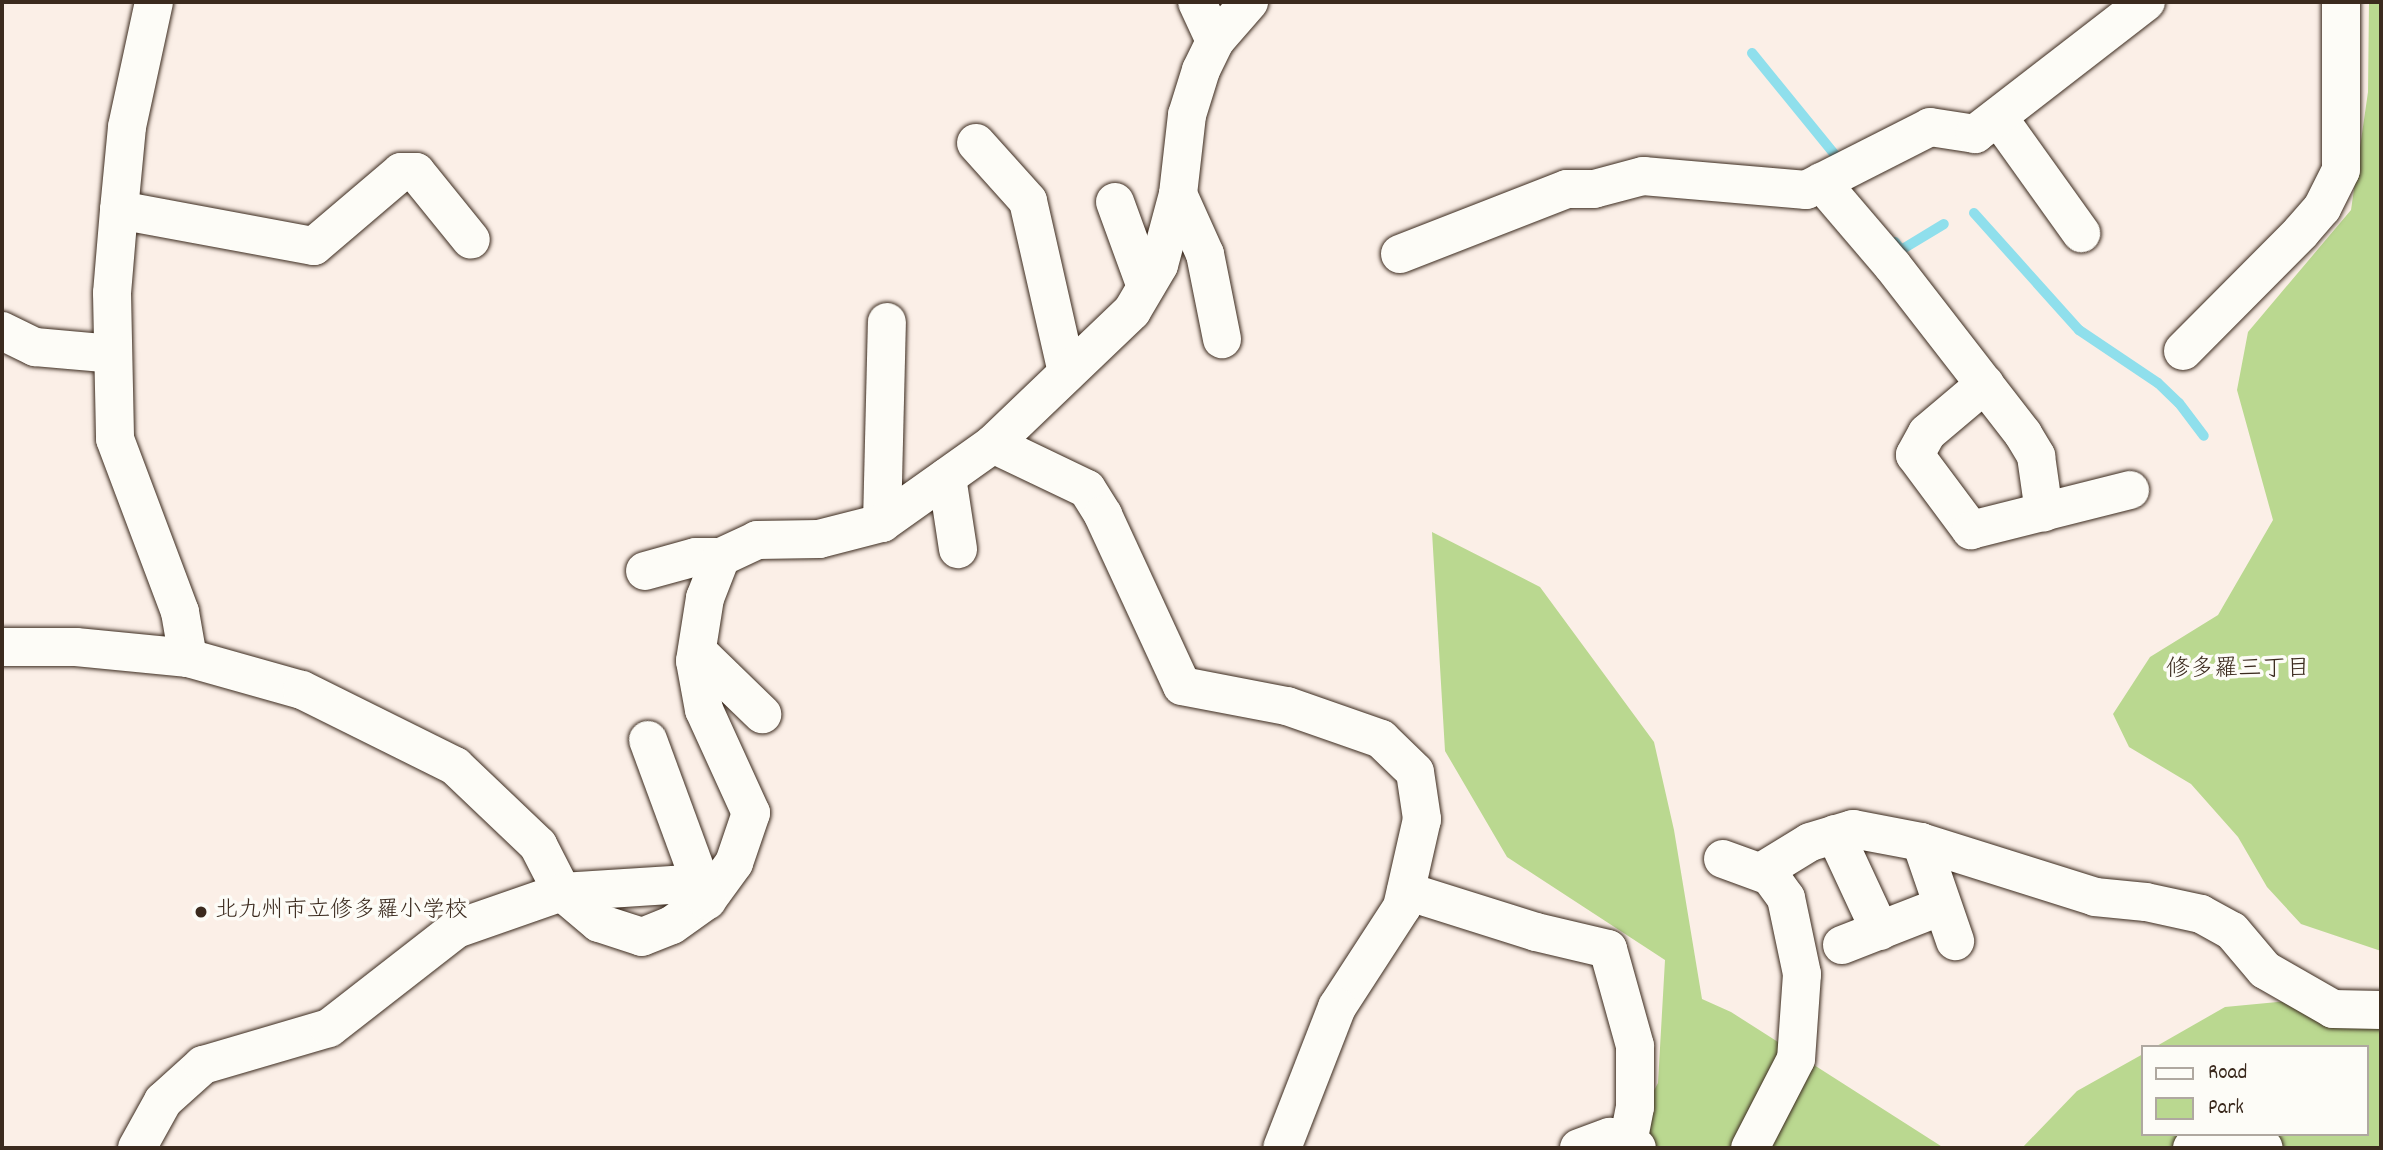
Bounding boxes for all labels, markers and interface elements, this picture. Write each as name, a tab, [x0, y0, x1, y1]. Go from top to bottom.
district label: 修多羅三丁目	[2166, 657, 2310, 685]
place label: 北九州市立修多羅小学校	[215, 898, 468, 926]
marker: 北九州市立修多羅小学校	[193, 904, 209, 920]
legend	[2142, 1045, 2369, 1136]
text: Road	[2208, 1059, 2247, 1089]
text: Park	[2208, 1094, 2244, 1124]

